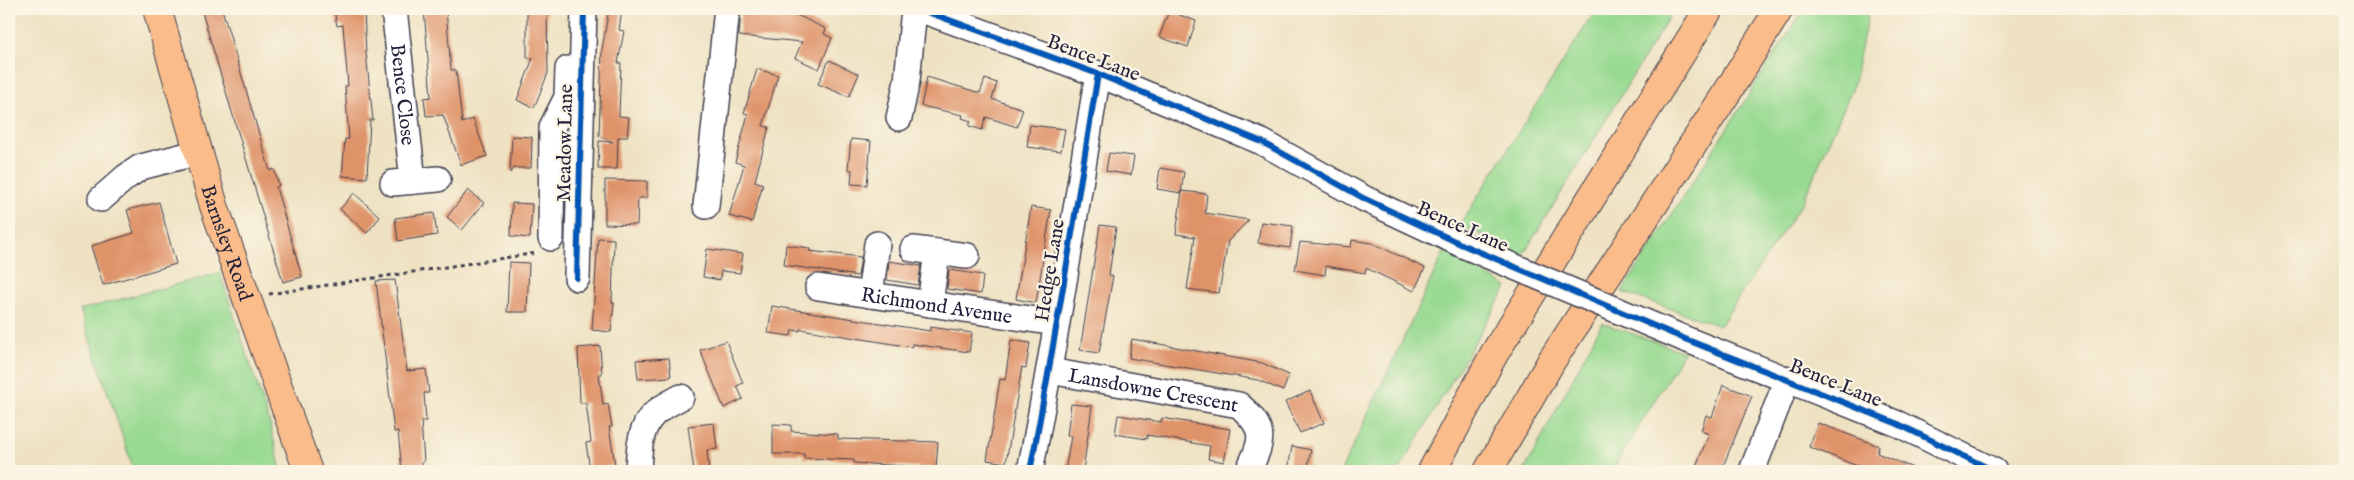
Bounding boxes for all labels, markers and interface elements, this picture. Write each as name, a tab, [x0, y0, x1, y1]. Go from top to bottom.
street label: Bence Lane	[1043, 29, 1144, 88]
street label: Bence Close	[384, 43, 420, 147]
street label: Meadow Lane	[552, 84, 579, 202]
street label: Barnsley Road	[195, 182, 258, 305]
street label: Bence Lane	[1413, 196, 1512, 259]
street label: Hedge Lane	[1030, 217, 1071, 323]
street label: Richmond Avenue	[859, 283, 1014, 330]
street label: Bence Lane	[1785, 353, 1886, 413]
street label: Lansdowne Crescent	[1066, 364, 1240, 419]

